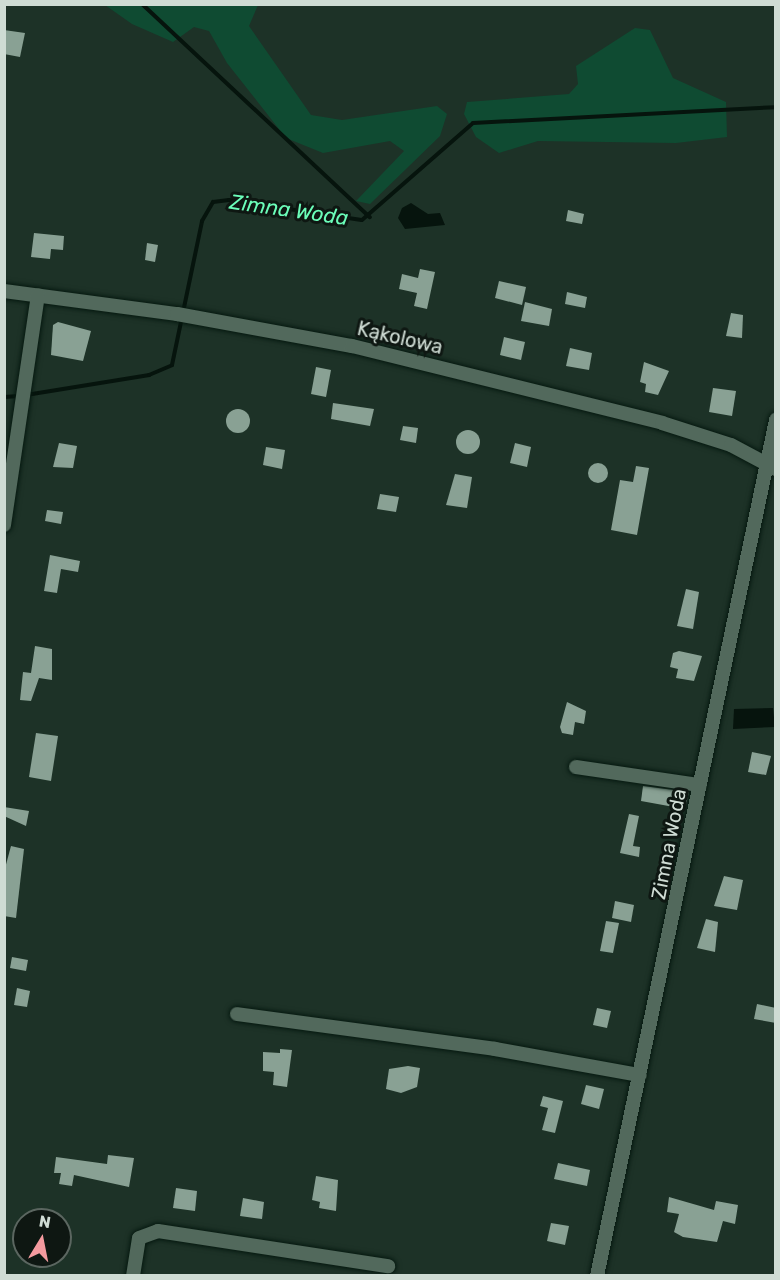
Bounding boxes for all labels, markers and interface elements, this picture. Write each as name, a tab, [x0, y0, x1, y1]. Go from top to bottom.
water label: Zimna Woda	[228, 189, 350, 231]
street label: Kąkolowa	[355, 317, 445, 359]
street label: Zimna Woda	[646, 786, 692, 902]
north arrow	[12, 1208, 72, 1268]
text: N	[38, 1211, 52, 1232]

